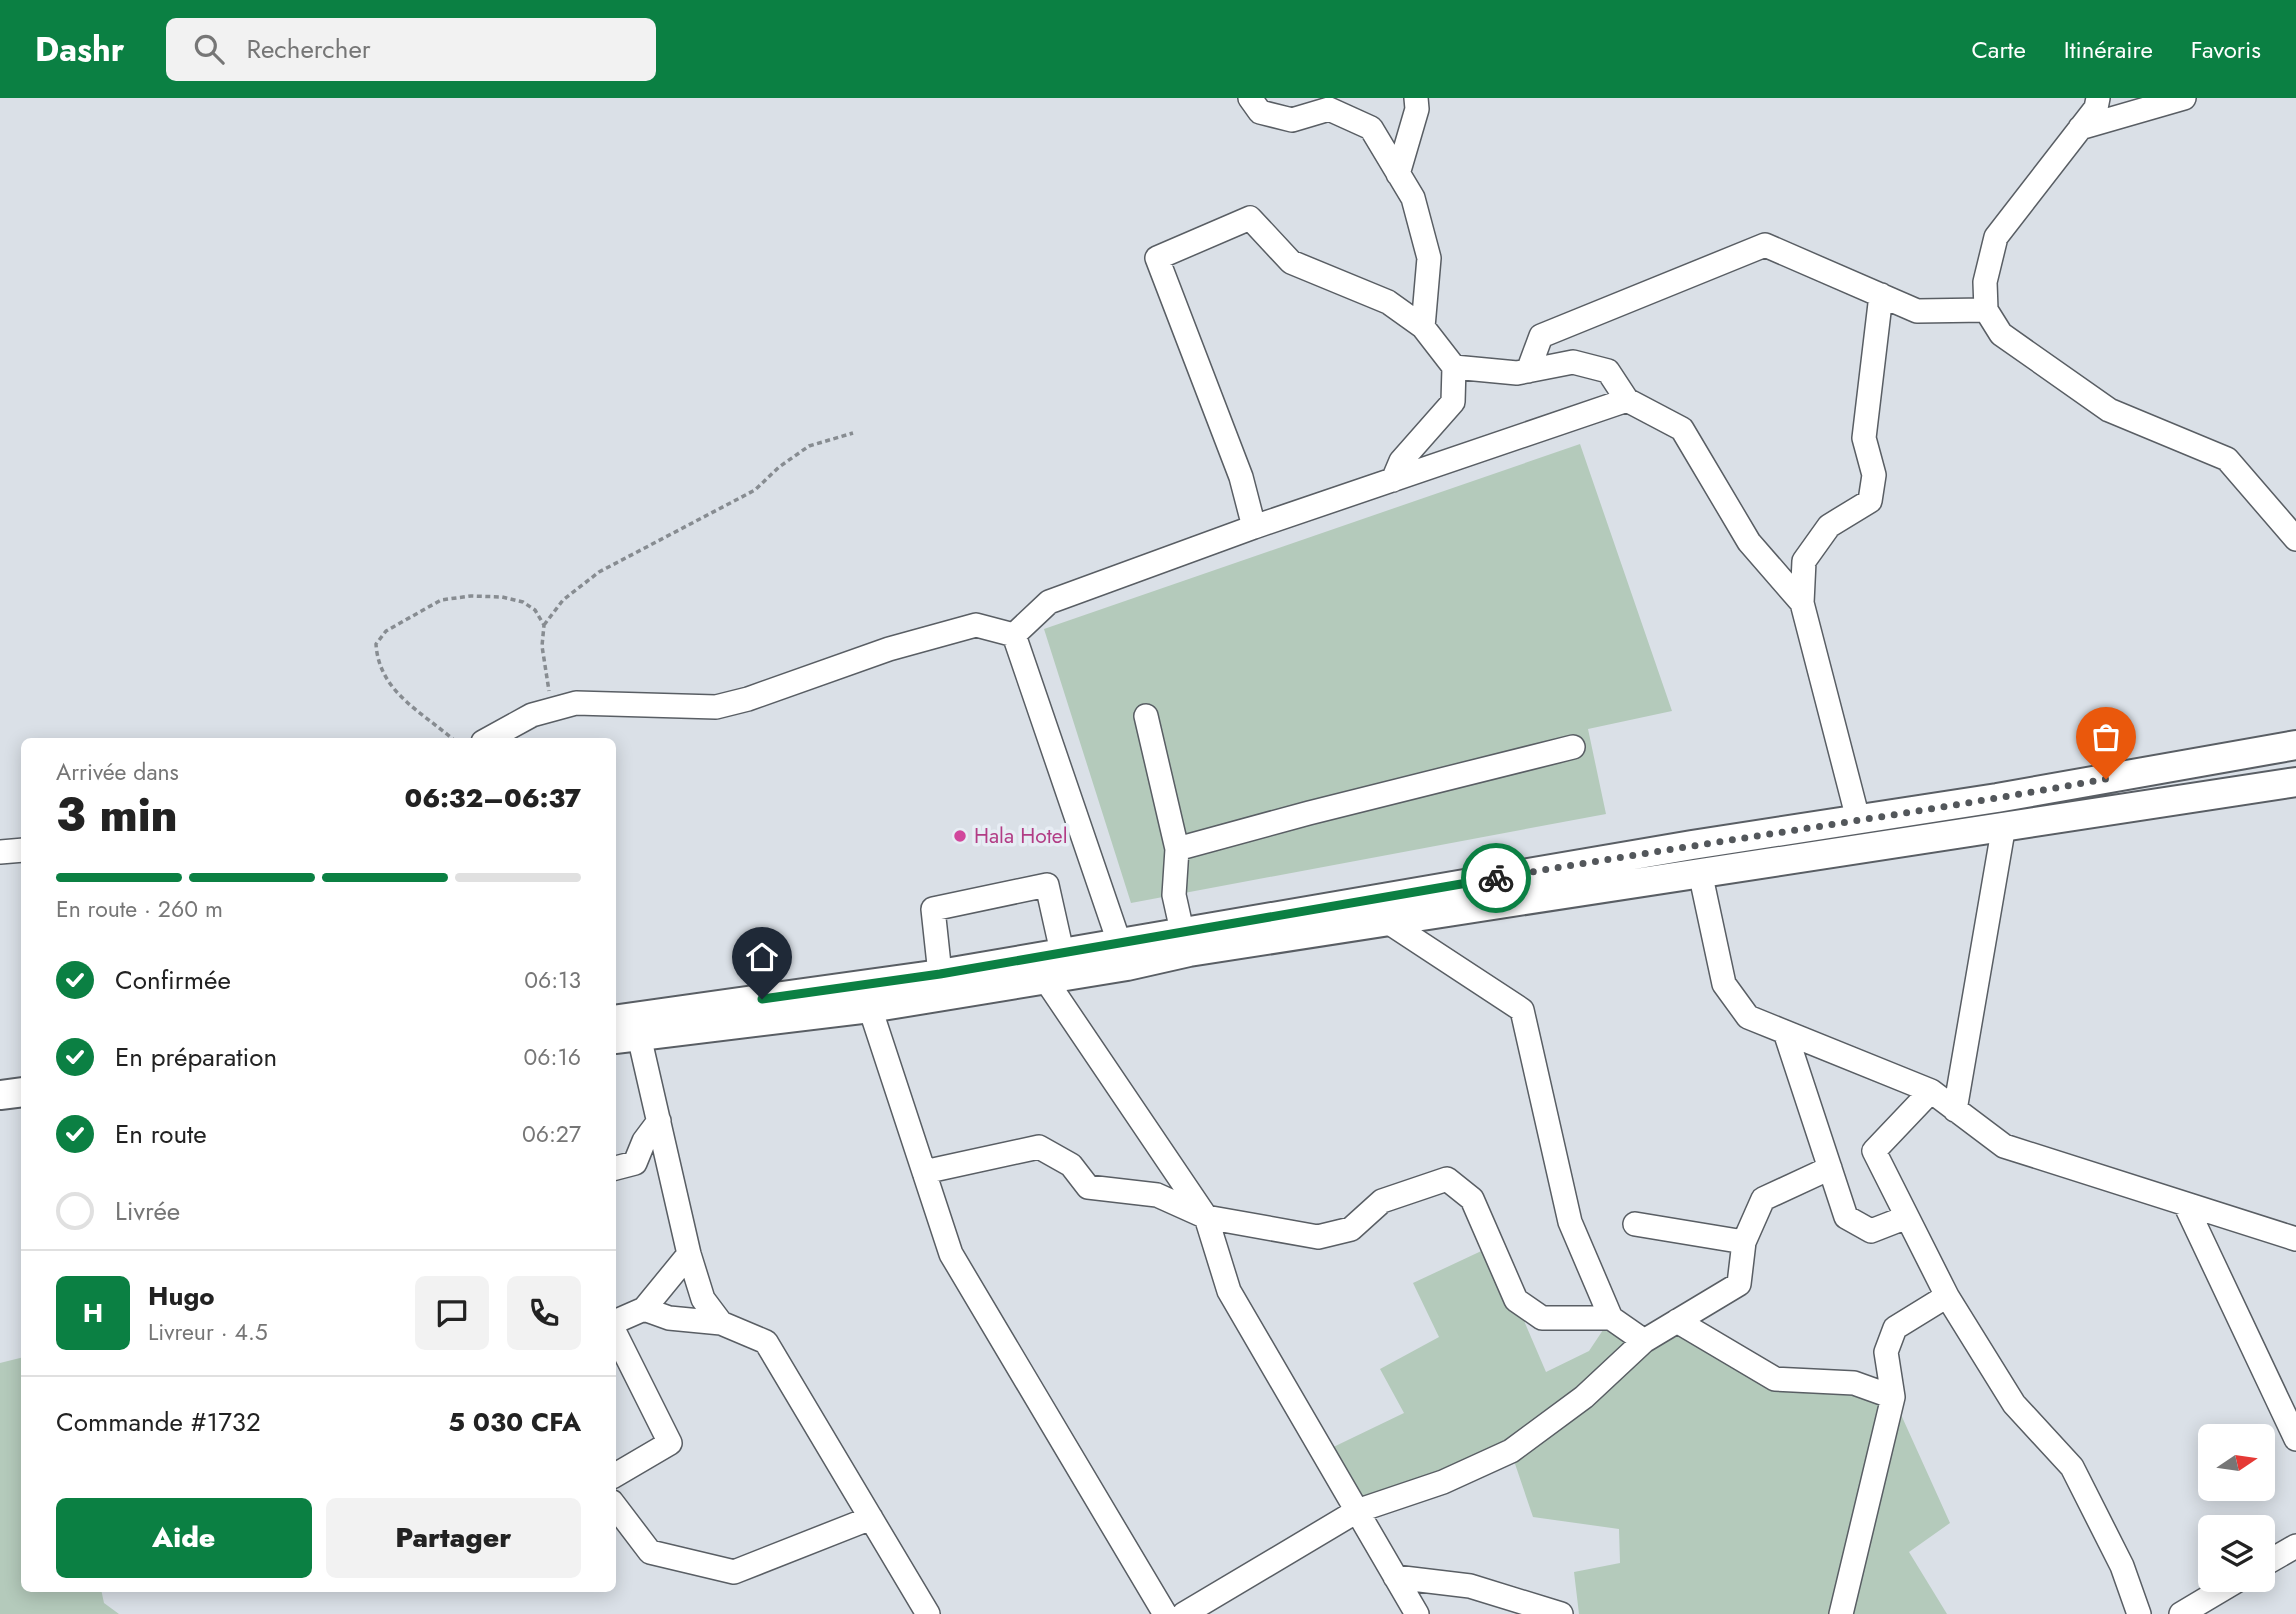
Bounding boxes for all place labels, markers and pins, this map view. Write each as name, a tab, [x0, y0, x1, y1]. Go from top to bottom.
pin	[2076, 707, 2136, 779]
place label: Hala Hotel	[974, 821, 1068, 851]
marker: Hala Hotel	[952, 828, 968, 844]
pin	[732, 927, 792, 999]

